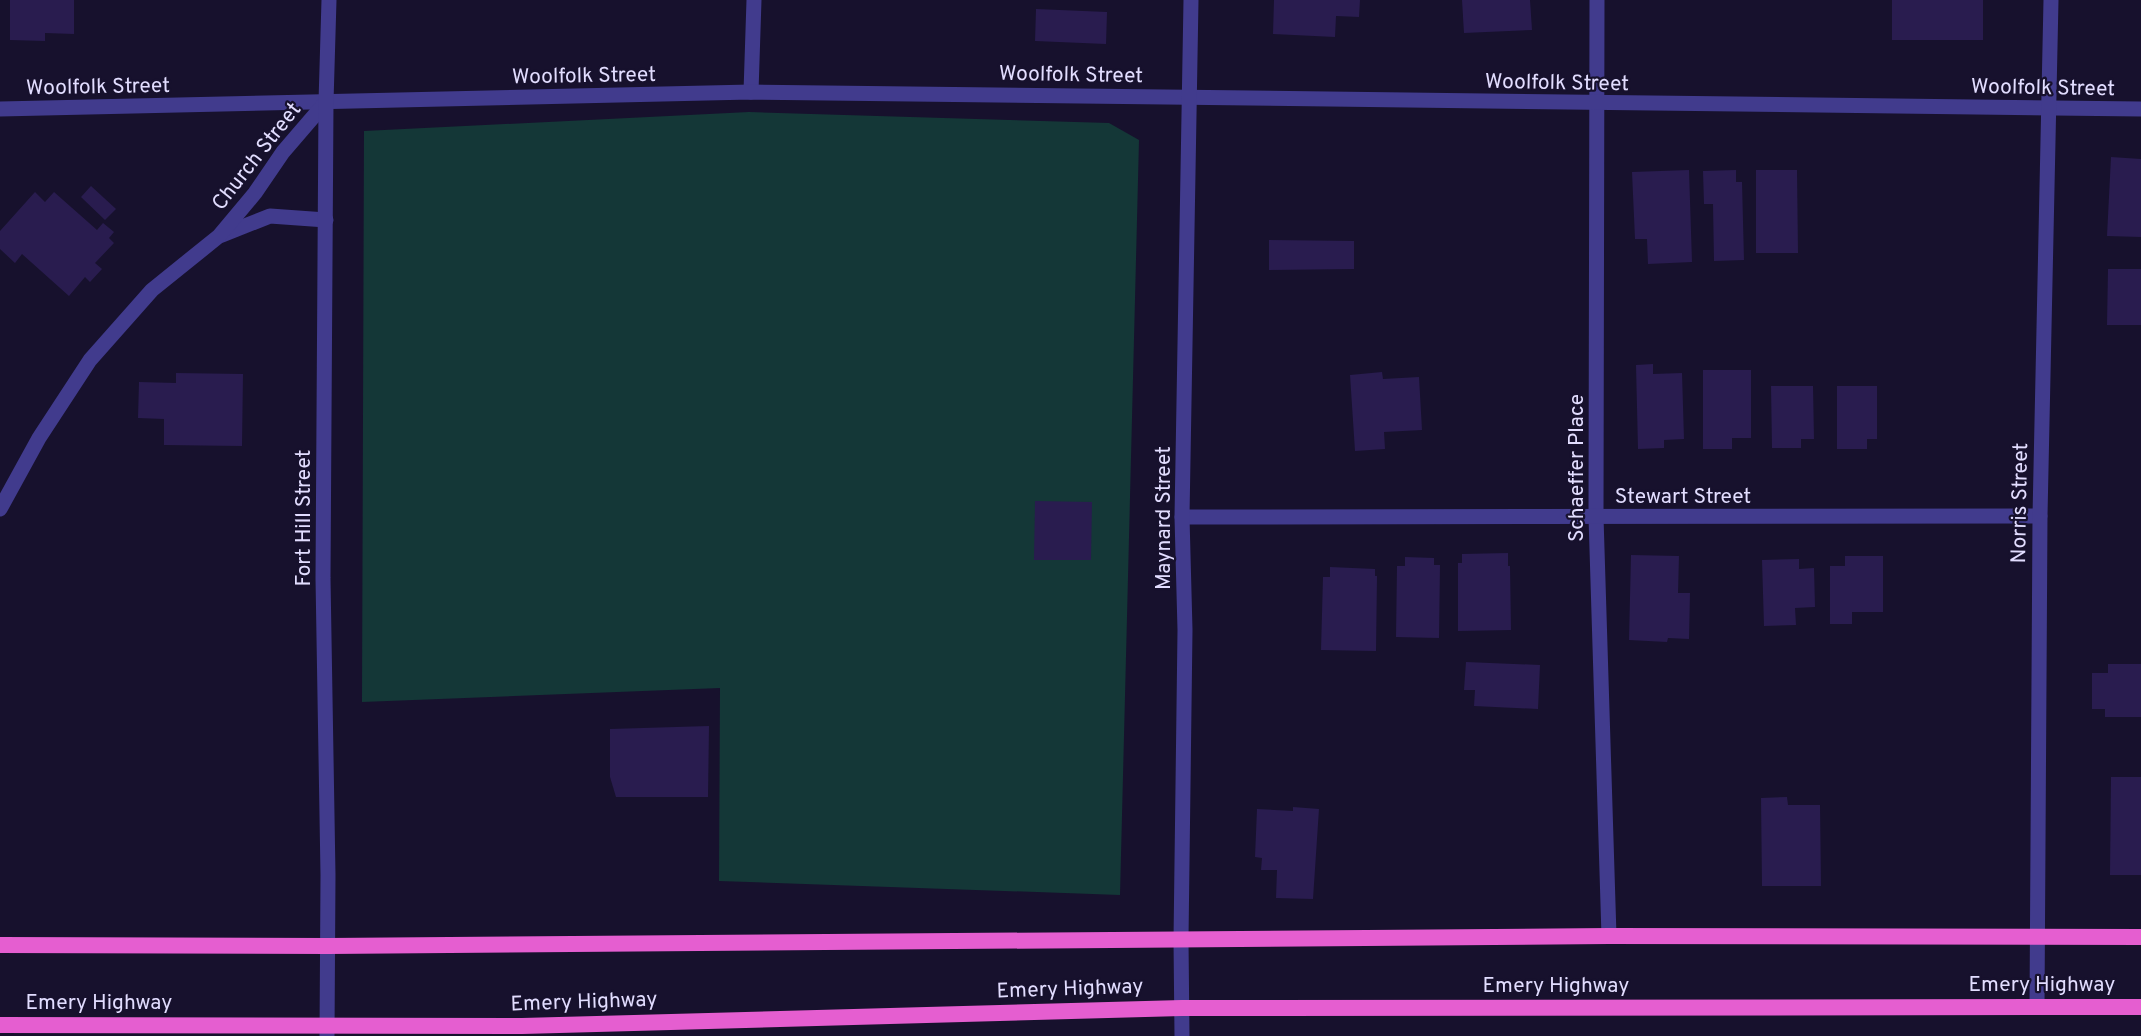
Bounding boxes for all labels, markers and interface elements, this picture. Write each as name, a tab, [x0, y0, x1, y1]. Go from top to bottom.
street label: Woolfolk Street	[999, 61, 1143, 90]
street label: Woolfolk Street	[512, 62, 656, 91]
street label: Woolfolk Street	[1485, 69, 1629, 98]
street label: Woolfolk Street	[26, 73, 170, 102]
street label: Woolfolk Street	[1971, 74, 2115, 103]
street label: Church Street	[206, 97, 308, 216]
street label: Schaeffer Place	[1564, 394, 1591, 542]
street label: Norris Street	[2006, 443, 2035, 564]
street label: Maynard Street	[1151, 446, 1178, 590]
street label: Fort Hill Street	[291, 450, 318, 586]
street label: Stewart Street	[1615, 484, 1751, 511]
street label: Emery Highway	[1969, 972, 2115, 999]
street label: Emery Highway	[996, 973, 1144, 1006]
street label: Emery Highway	[1483, 973, 1629, 1000]
street label: Emery Highway	[510, 986, 658, 1019]
street label: Emery Highway	[26, 990, 172, 1017]

